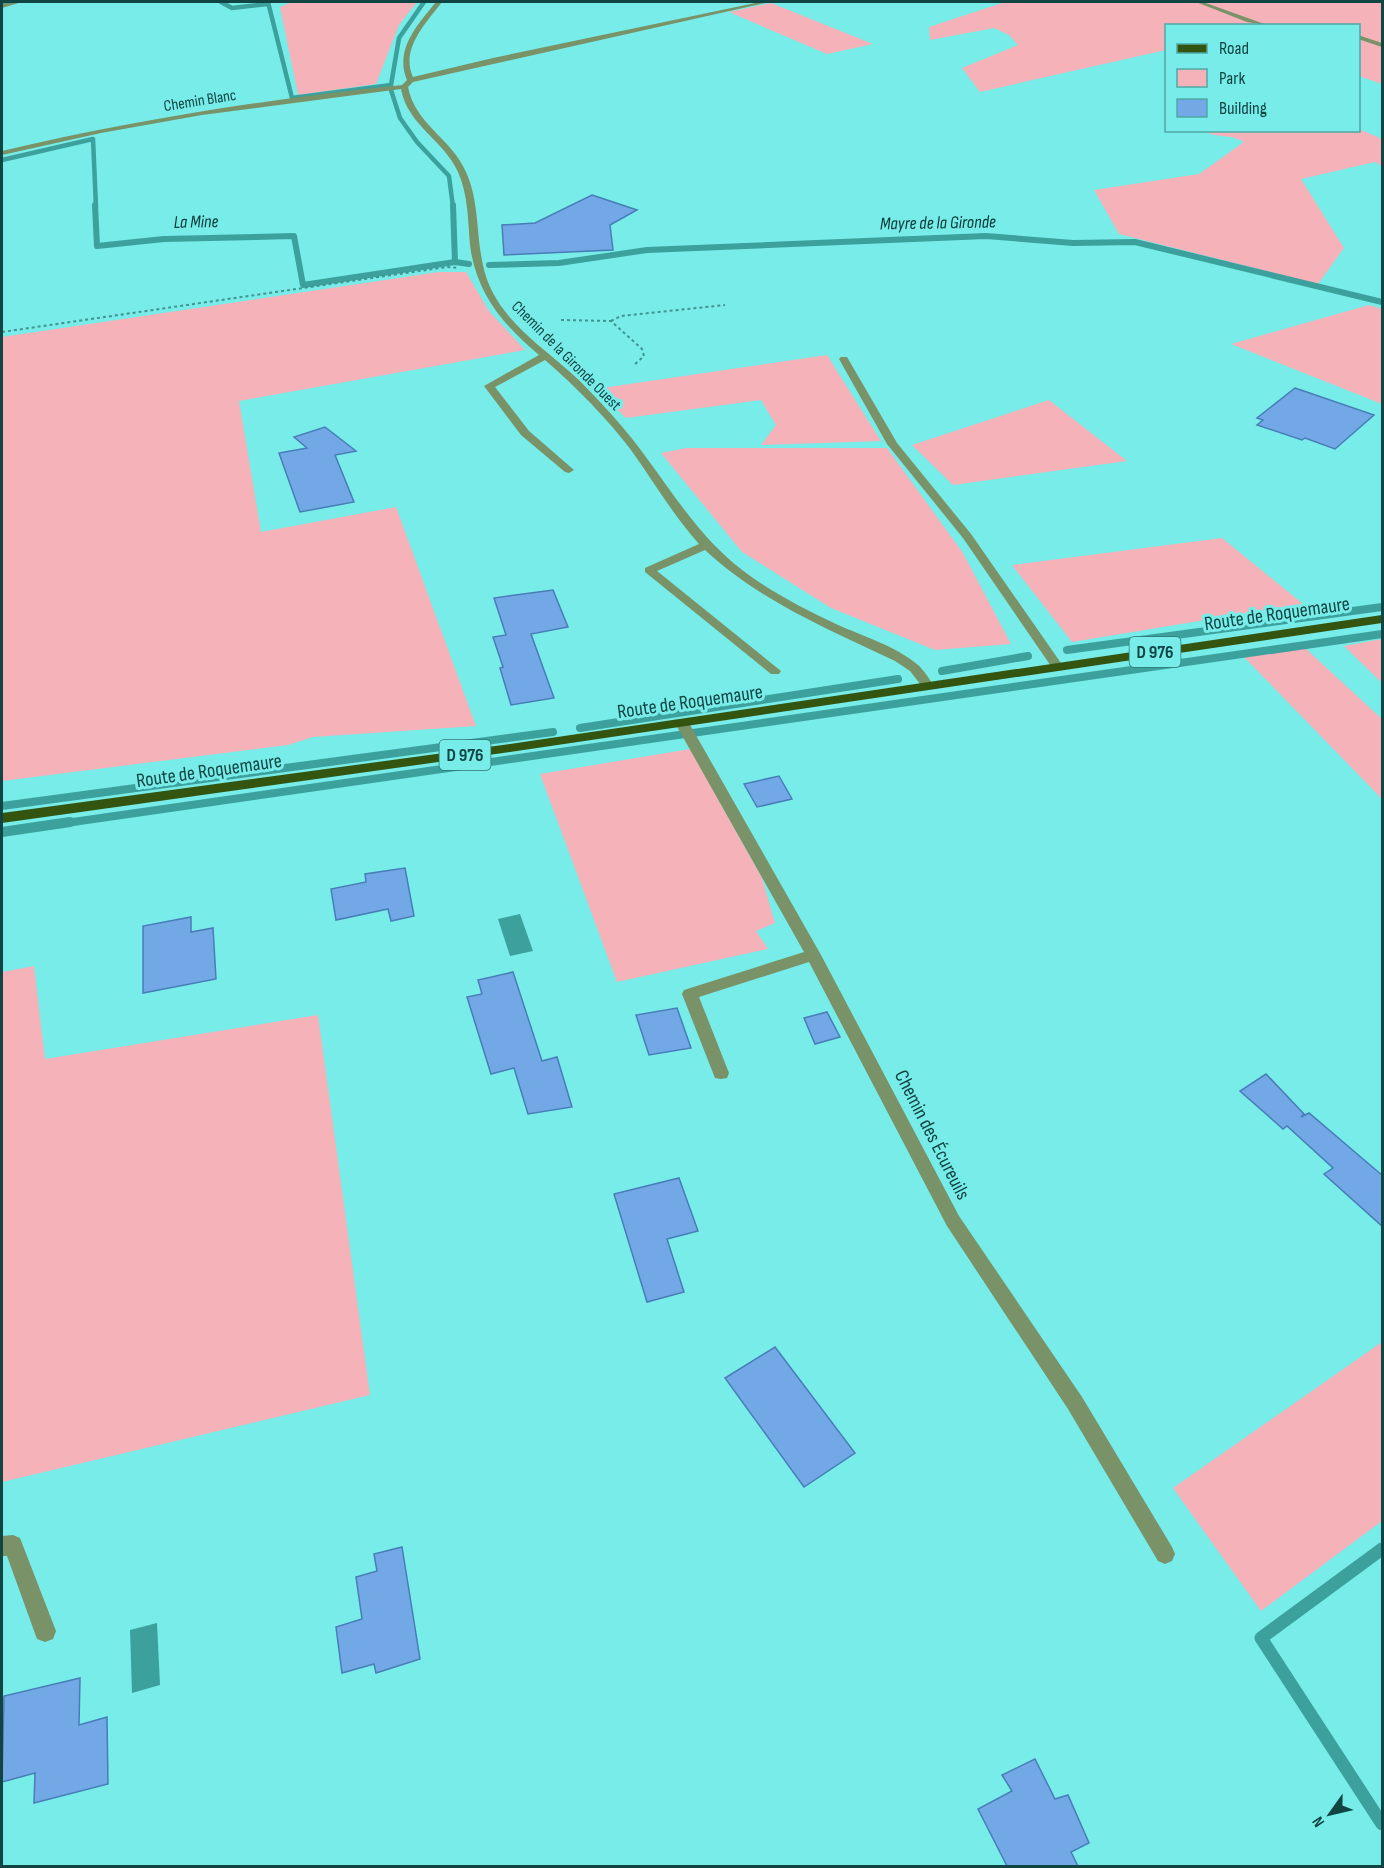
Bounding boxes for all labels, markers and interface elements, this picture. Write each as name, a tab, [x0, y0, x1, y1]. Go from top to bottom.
legend	[1165, 24, 1360, 132]
text: Road	[1219, 38, 1249, 59]
text: Park	[1219, 68, 1245, 89]
street label: Chemin Blanc	[162, 86, 238, 116]
text: Building	[1219, 98, 1267, 119]
water label: La Mine	[173, 211, 219, 233]
water label: Mayre de la Gironde	[880, 211, 996, 235]
street label: Chemin de la Gironde Ouest	[507, 297, 625, 415]
street label: Route de Roquemaure	[1203, 592, 1351, 636]
road number: D 976	[1130, 637, 1180, 667]
street label: Route de Roquemaure	[616, 680, 764, 724]
road number: D 976	[440, 740, 490, 770]
street label: Route de Roquemaure	[135, 749, 283, 793]
street label: Chemin des Écureuils	[889, 1066, 975, 1204]
north arrow	[1300, 1784, 1360, 1844]
text: N	[1309, 1813, 1329, 1830]

